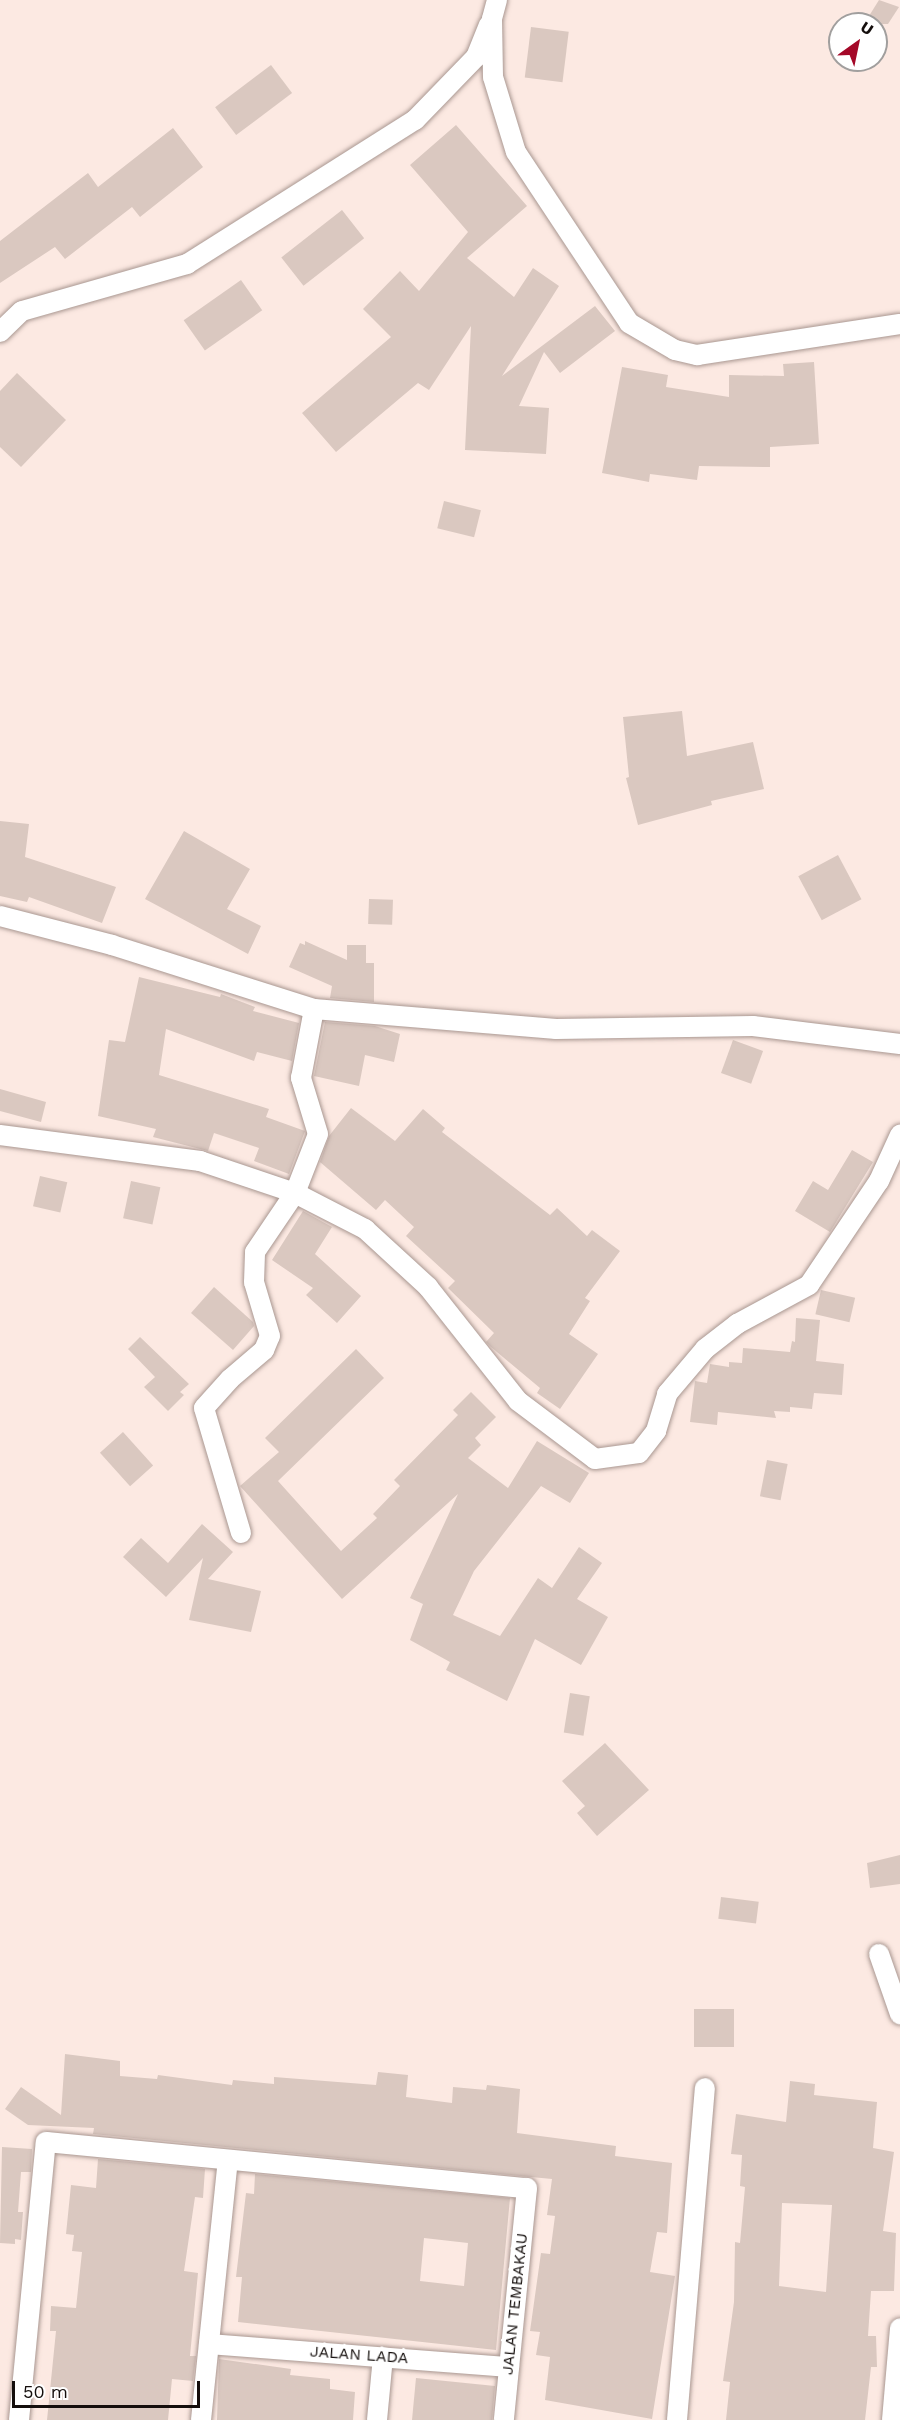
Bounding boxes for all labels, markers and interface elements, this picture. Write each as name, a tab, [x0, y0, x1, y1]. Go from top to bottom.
north arrow	[828, 12, 888, 72]
text: U	[857, 17, 877, 39]
street label: JALAN TEMBAKAU	[498, 2232, 532, 2376]
street label: JALAN LADA	[309, 2342, 409, 2368]
scale bar	[15, 2369, 202, 2407]
text: 50 m	[23, 2381, 68, 2402]

